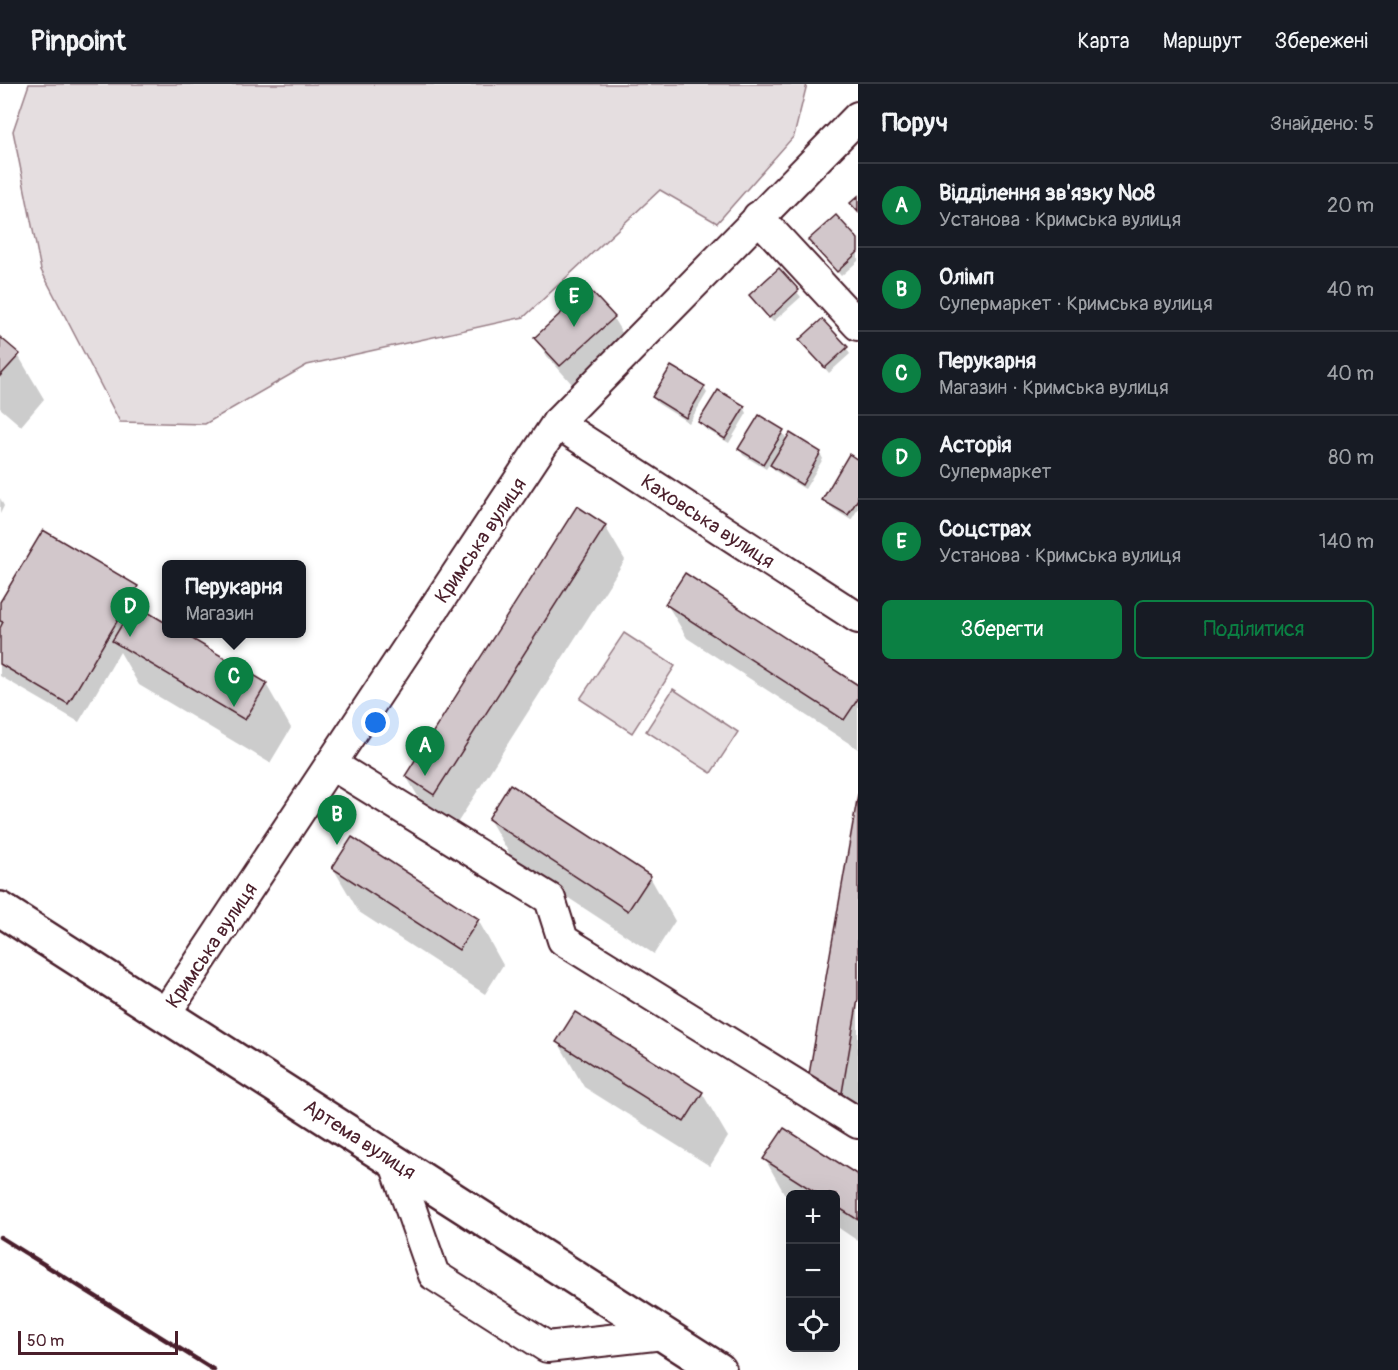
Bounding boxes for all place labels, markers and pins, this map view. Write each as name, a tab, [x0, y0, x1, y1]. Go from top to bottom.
pin: E	[554, 278, 594, 327]
pin: D	[110, 588, 150, 637]
pin: C	[214, 658, 254, 707]
pin: A	[406, 726, 444, 776]
pin: B	[318, 796, 356, 845]

